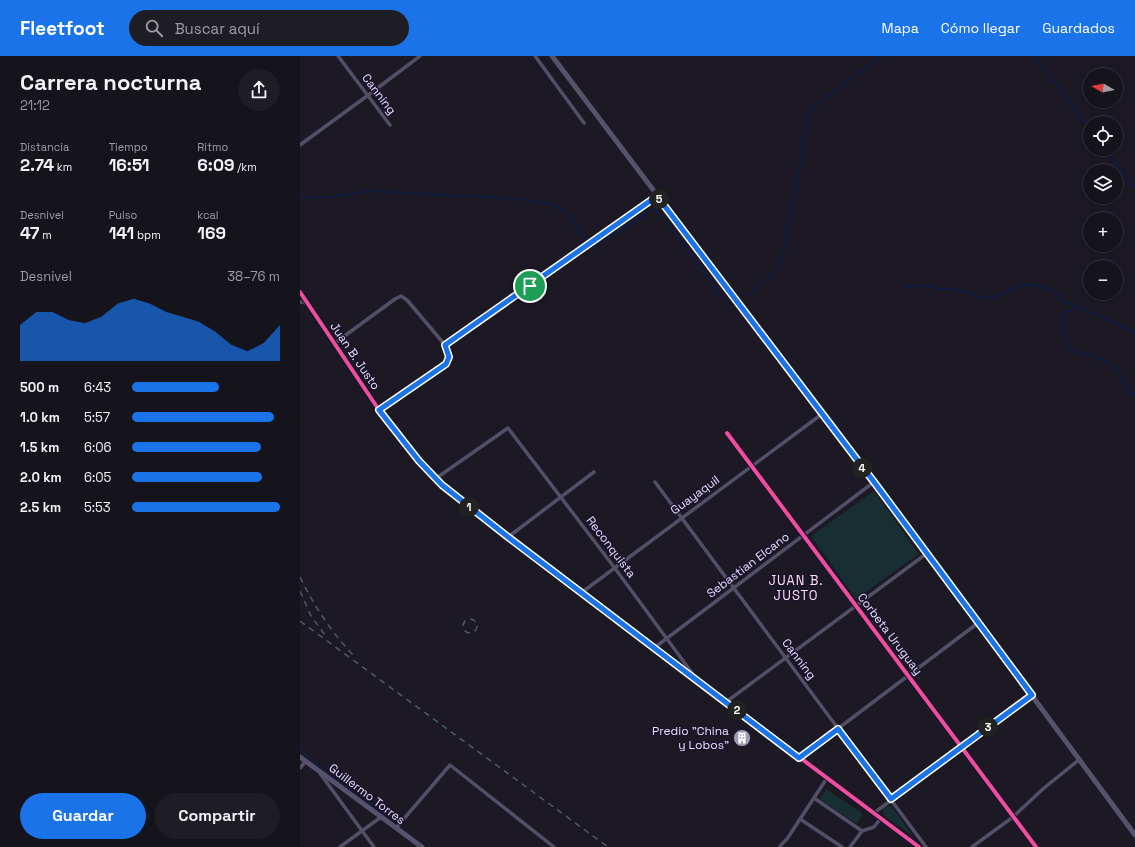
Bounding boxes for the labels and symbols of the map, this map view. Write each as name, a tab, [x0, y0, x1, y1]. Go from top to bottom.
north arrow	[1083, 68, 1123, 108]
street label: Canning	[358, 70, 400, 118]
pin: 5	[649, 189, 669, 209]
pin	[513, 269, 547, 303]
street label: Juan B. Justo	[326, 319, 384, 393]
pin: 4	[852, 458, 872, 478]
street label: Guayaquil	[667, 472, 723, 518]
pin: 1	[459, 497, 479, 517]
street label: Reconquista	[583, 513, 639, 581]
street label: Sebastian Elcano	[703, 529, 793, 601]
district label: JUAN B. JUSTO	[768, 572, 824, 604]
street label: Corbeta Uruguay	[854, 590, 926, 678]
street label: Canning	[778, 635, 820, 683]
pin: 2	[727, 700, 747, 720]
pin: 3	[978, 717, 998, 737]
place label: Predio "China y Lobos"	[652, 723, 729, 753]
building icon: Predio "China y Lobos"	[732, 728, 752, 748]
street label: Guillermo Torres	[326, 760, 408, 828]

